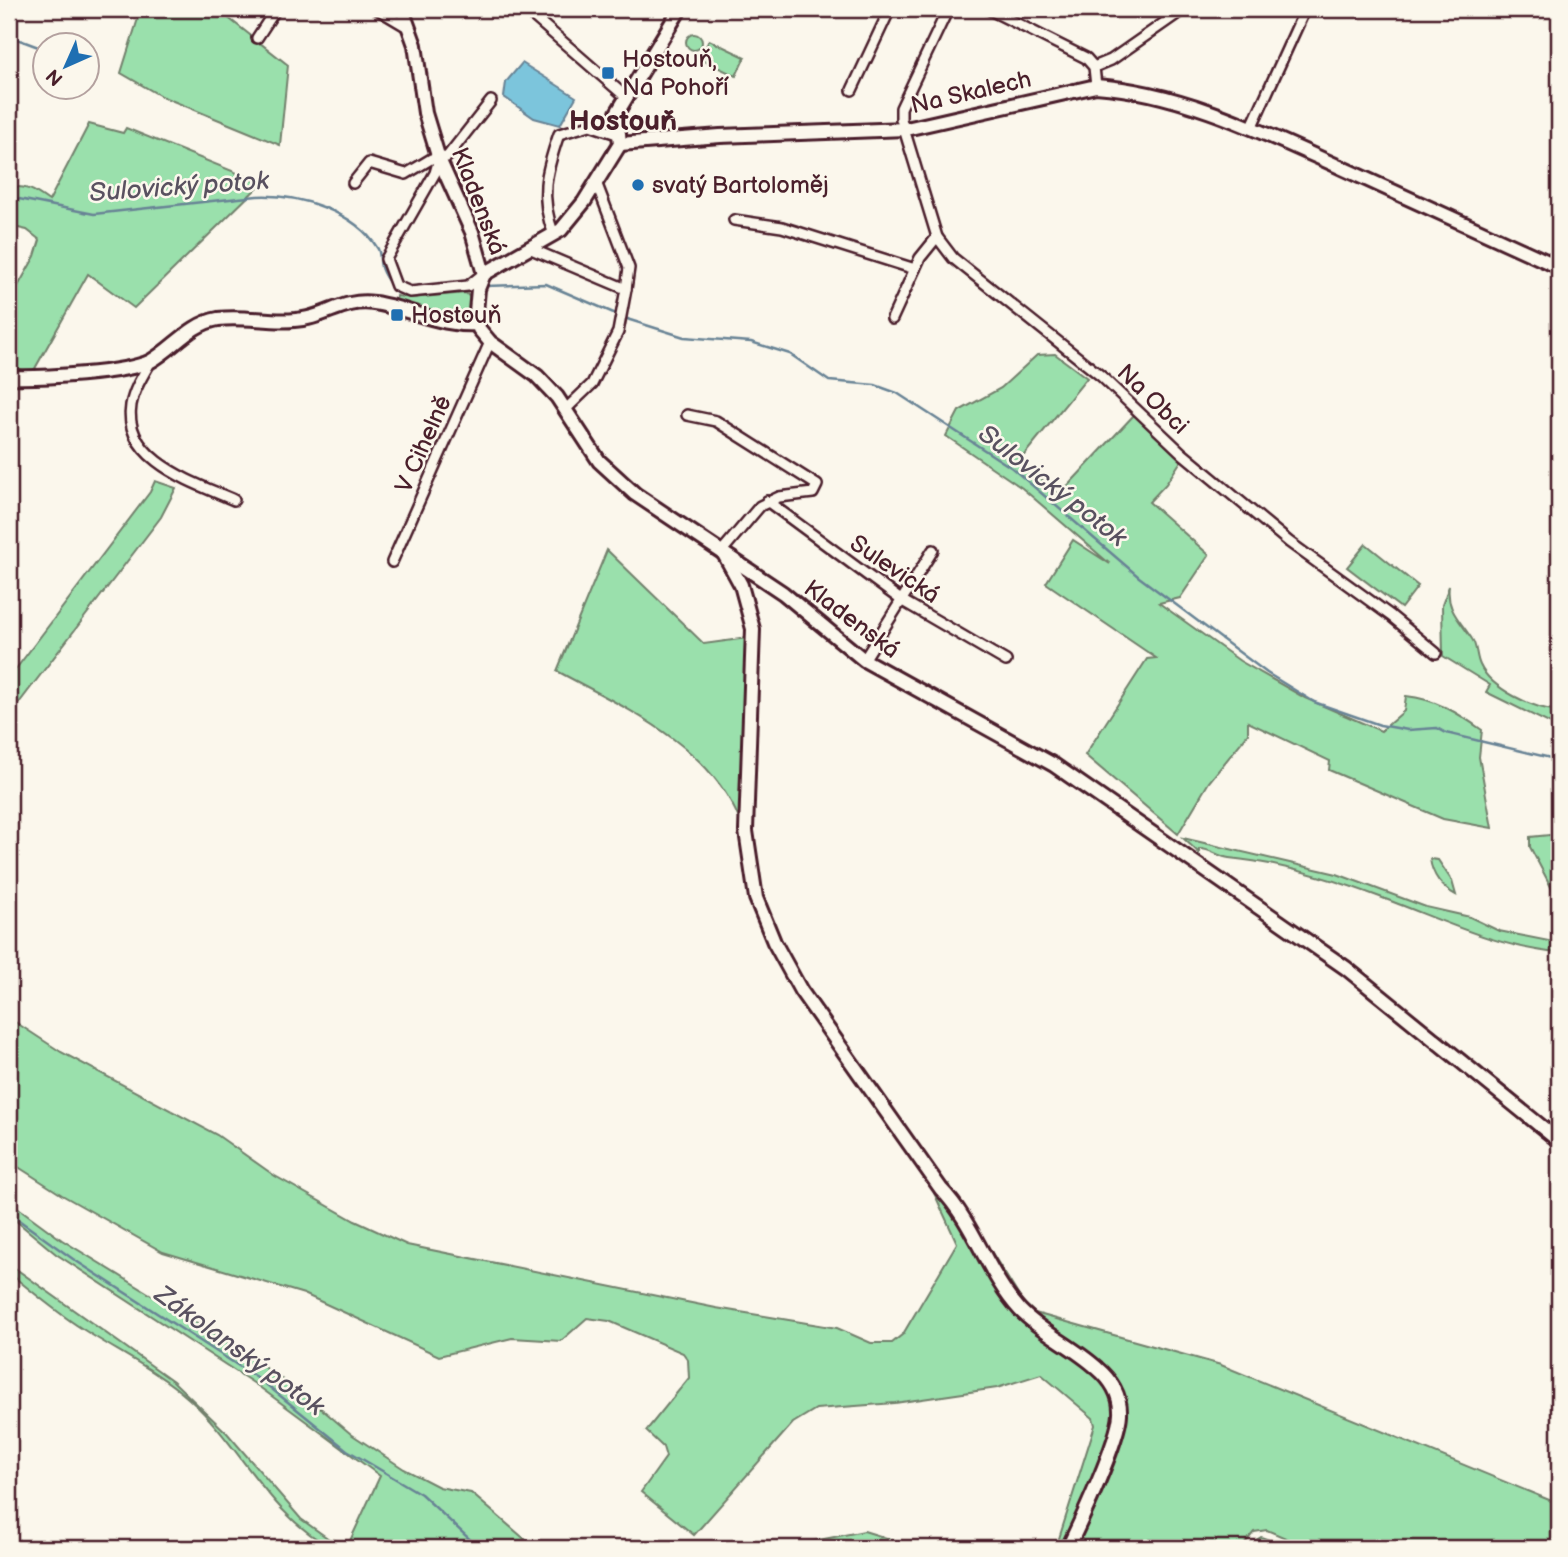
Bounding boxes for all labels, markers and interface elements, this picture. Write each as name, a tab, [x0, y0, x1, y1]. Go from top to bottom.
north arrow	[32, 32, 102, 102]
place label: Hostouň, Na Pohoří	[622, 45, 729, 102]
text: N	[42, 64, 68, 90]
marker: Hostouň, Na Pohoří	[600, 65, 616, 81]
street label: Na Skalech	[908, 65, 1034, 120]
district label: Hostouň	[569, 105, 677, 138]
street label: Kladenská	[445, 143, 512, 259]
water label: Sulovický potok	[88, 166, 271, 209]
place label: svatý Bartoloměj	[652, 171, 829, 200]
marker: svatý Bartoloměj	[630, 177, 646, 193]
place label: Hostouň	[411, 301, 502, 330]
marker: Hostouň	[389, 307, 405, 323]
street label: Na Obci	[1111, 358, 1194, 440]
street label: V Cihelně	[389, 391, 458, 497]
water label: Sulovický potok	[972, 419, 1134, 555]
street label: Sulevická	[844, 529, 945, 610]
street label: Kladenská	[798, 574, 905, 665]
water label: Zákolanský potok	[148, 1279, 331, 1424]

